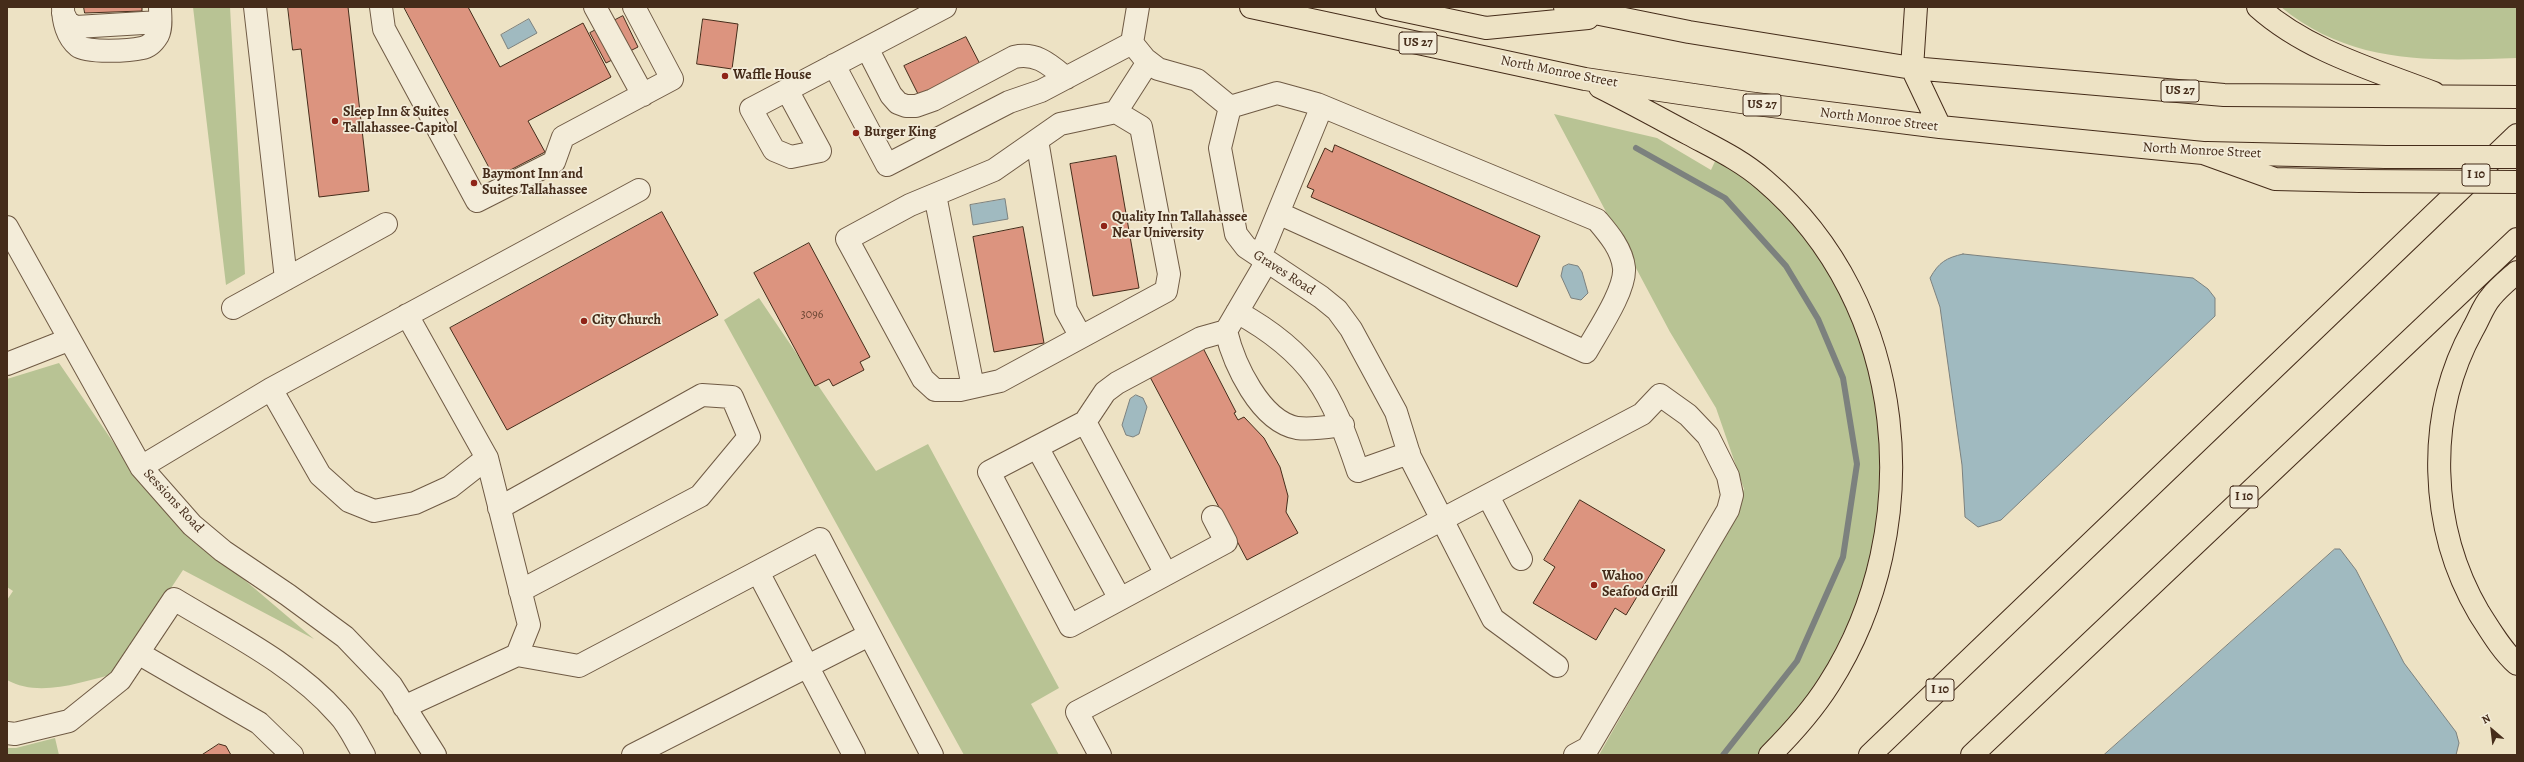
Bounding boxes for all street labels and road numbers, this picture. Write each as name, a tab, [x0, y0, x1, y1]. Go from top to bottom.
road number: US 27	[1399, 32, 1437, 54]
street label: North Monroe Street	[1499, 52, 1619, 92]
road number: US 27	[2161, 80, 2199, 102]
road number: US 27	[1743, 94, 1781, 116]
street label: North Monroe Street	[1819, 104, 1939, 136]
street label: North Monroe Street	[2142, 140, 2262, 162]
road number: I 10	[2462, 164, 2490, 186]
street label: Graves Road	[1250, 247, 1318, 299]
street label: Sessions Road	[139, 466, 207, 536]
road number: I 10	[2230, 486, 2258, 508]
road number: I 10	[1926, 679, 1954, 701]

